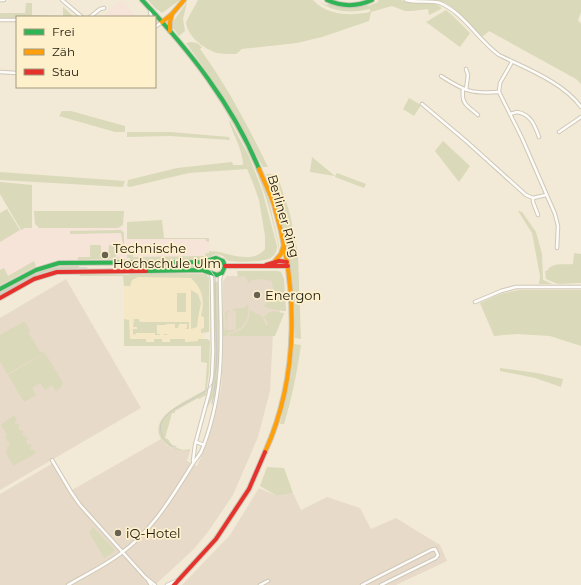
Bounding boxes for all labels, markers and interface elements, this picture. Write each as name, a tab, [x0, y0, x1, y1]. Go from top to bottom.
legend	[16, 16, 156, 88]
text: Frei	[52, 24, 75, 39]
text: Zäh	[52, 44, 75, 59]
text: Stau	[52, 64, 79, 79]
street label: Berliner Ring	[265, 173, 303, 259]
place label: Technische Hochschule Ulm	[113, 240, 221, 271]
marker: Technische Hochschule Ulm	[100, 250, 110, 260]
place label: Energon	[265, 287, 321, 303]
marker: Energon	[252, 290, 262, 300]
place label: iQ-Hotel	[126, 525, 181, 541]
marker: iQ-Hotel	[113, 528, 123, 538]

